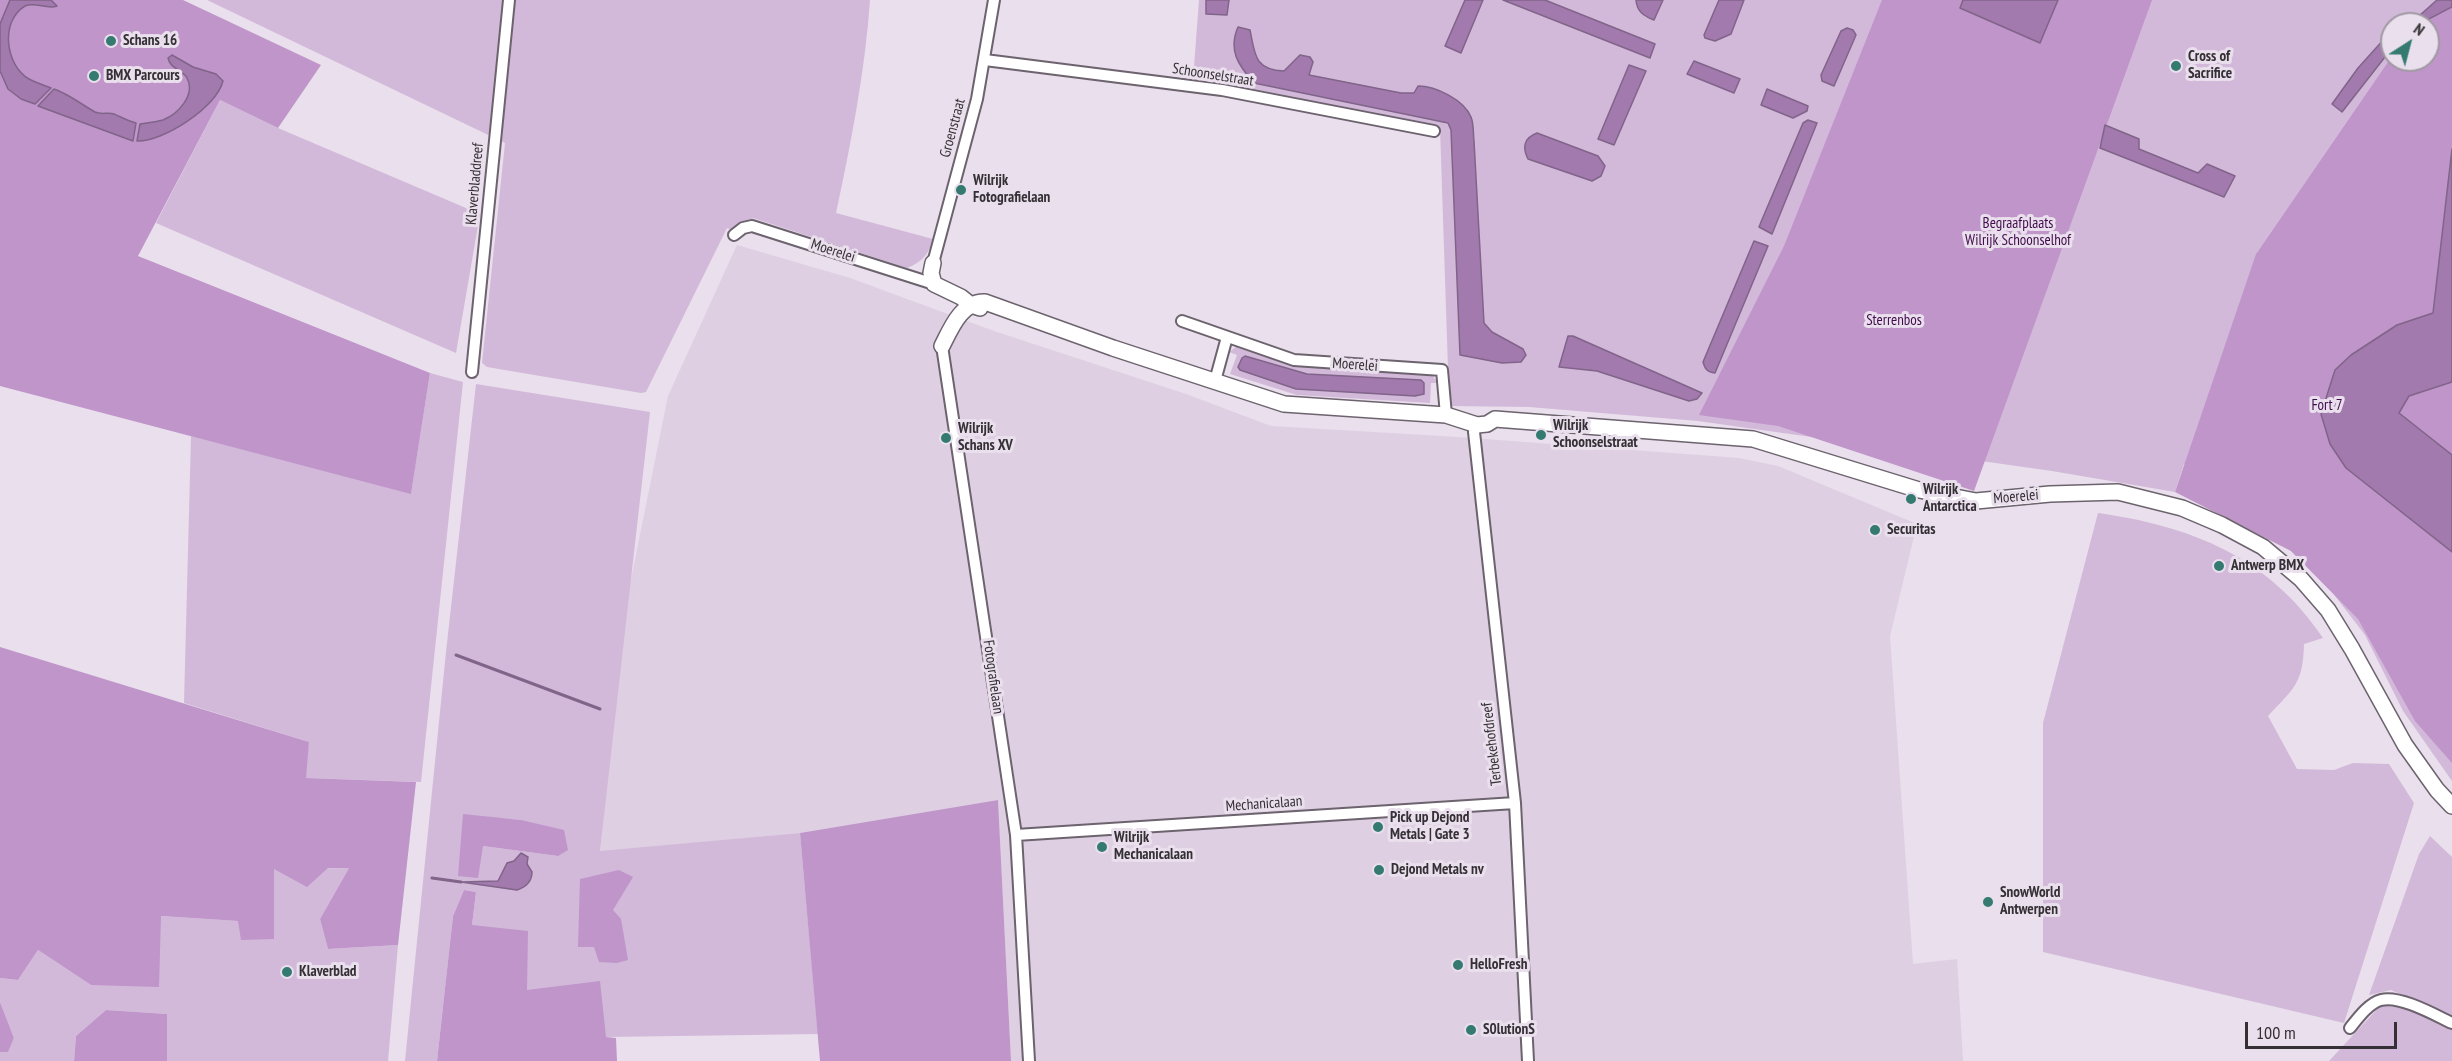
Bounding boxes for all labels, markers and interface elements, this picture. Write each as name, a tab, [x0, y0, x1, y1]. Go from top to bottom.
north arrow	[2380, 12, 2440, 72]
text: N	[2410, 18, 2429, 40]
place label: Schans 16	[123, 32, 177, 50]
marker: Schans 16	[104, 34, 118, 48]
place label: Cross of Sacrifice	[2188, 48, 2232, 83]
marker: Cross of Sacrifice	[2169, 59, 2183, 73]
street label: Schoonselstraat	[1171, 60, 1255, 90]
place label: BMX Parcours	[106, 67, 180, 85]
marker: BMX Parcours	[87, 69, 101, 83]
street label: Groenstraat	[937, 97, 969, 159]
street label: Klaverbladdreef	[462, 142, 488, 226]
place label: Wilrijk Fotografielaan	[973, 172, 1050, 207]
marker: Wilrijk Fotografielaan	[954, 183, 968, 197]
park label: Begraafplaats Wilrijk Schoonselhof	[1965, 215, 2071, 250]
street label: Moerelei	[809, 235, 857, 267]
park label: Sterrenbos	[1866, 312, 1922, 330]
street label: Moerelei	[1332, 354, 1378, 376]
park label: Fort 7	[2311, 397, 2343, 415]
place label: Wilrijk Schoonselstraat	[1553, 417, 1638, 452]
place label: Wilrijk Schans XV	[958, 420, 1013, 455]
marker: Wilrijk Schoonselstraat	[1534, 428, 1548, 442]
marker: Wilrijk Schans XV	[939, 431, 953, 445]
place label: Wilrijk Antarctica	[1923, 481, 1977, 516]
street label: Moerelei	[1993, 486, 2039, 508]
marker: Wilrijk Antarctica	[1904, 492, 1918, 506]
place label: Securitas	[1887, 521, 1936, 539]
marker: Securitas	[1868, 523, 1882, 537]
place label: Antwerp BMX	[2231, 557, 2304, 575]
marker: Antwerp BMX	[2212, 559, 2226, 573]
street label: Fotografielaan	[979, 639, 1007, 715]
street label: Terbekehofdreef	[1478, 701, 1506, 787]
street label: Mechanicalaan	[1225, 792, 1303, 816]
place label: Pick up Dejond Metals | Gate 3	[1390, 809, 1470, 844]
marker: Pick up Dejond Metals | Gate 3	[1371, 820, 1385, 834]
place label: Wilrijk Mechanicalaan	[1114, 829, 1193, 864]
marker: Wilrijk Mechanicalaan	[1095, 840, 1109, 854]
place label: Dejond Metals nv	[1391, 861, 1484, 879]
marker: Dejond Metals nv	[1372, 863, 1386, 877]
place label: SnowWorld Antwerpen	[2000, 884, 2060, 919]
marker: SnowWorld Antwerpen	[1981, 895, 1995, 909]
place label: HelloFresh	[1470, 956, 1527, 974]
marker: HelloFresh	[1451, 958, 1465, 972]
place label: Klaverblad	[299, 963, 356, 981]
marker: Klaverblad	[280, 965, 294, 979]
scale bar	[2248, 1010, 2400, 1048]
place label: S0lutionS	[1483, 1021, 1535, 1039]
text: 100 m	[2256, 1021, 2296, 1044]
marker: S0lutionS	[1464, 1023, 1478, 1037]

